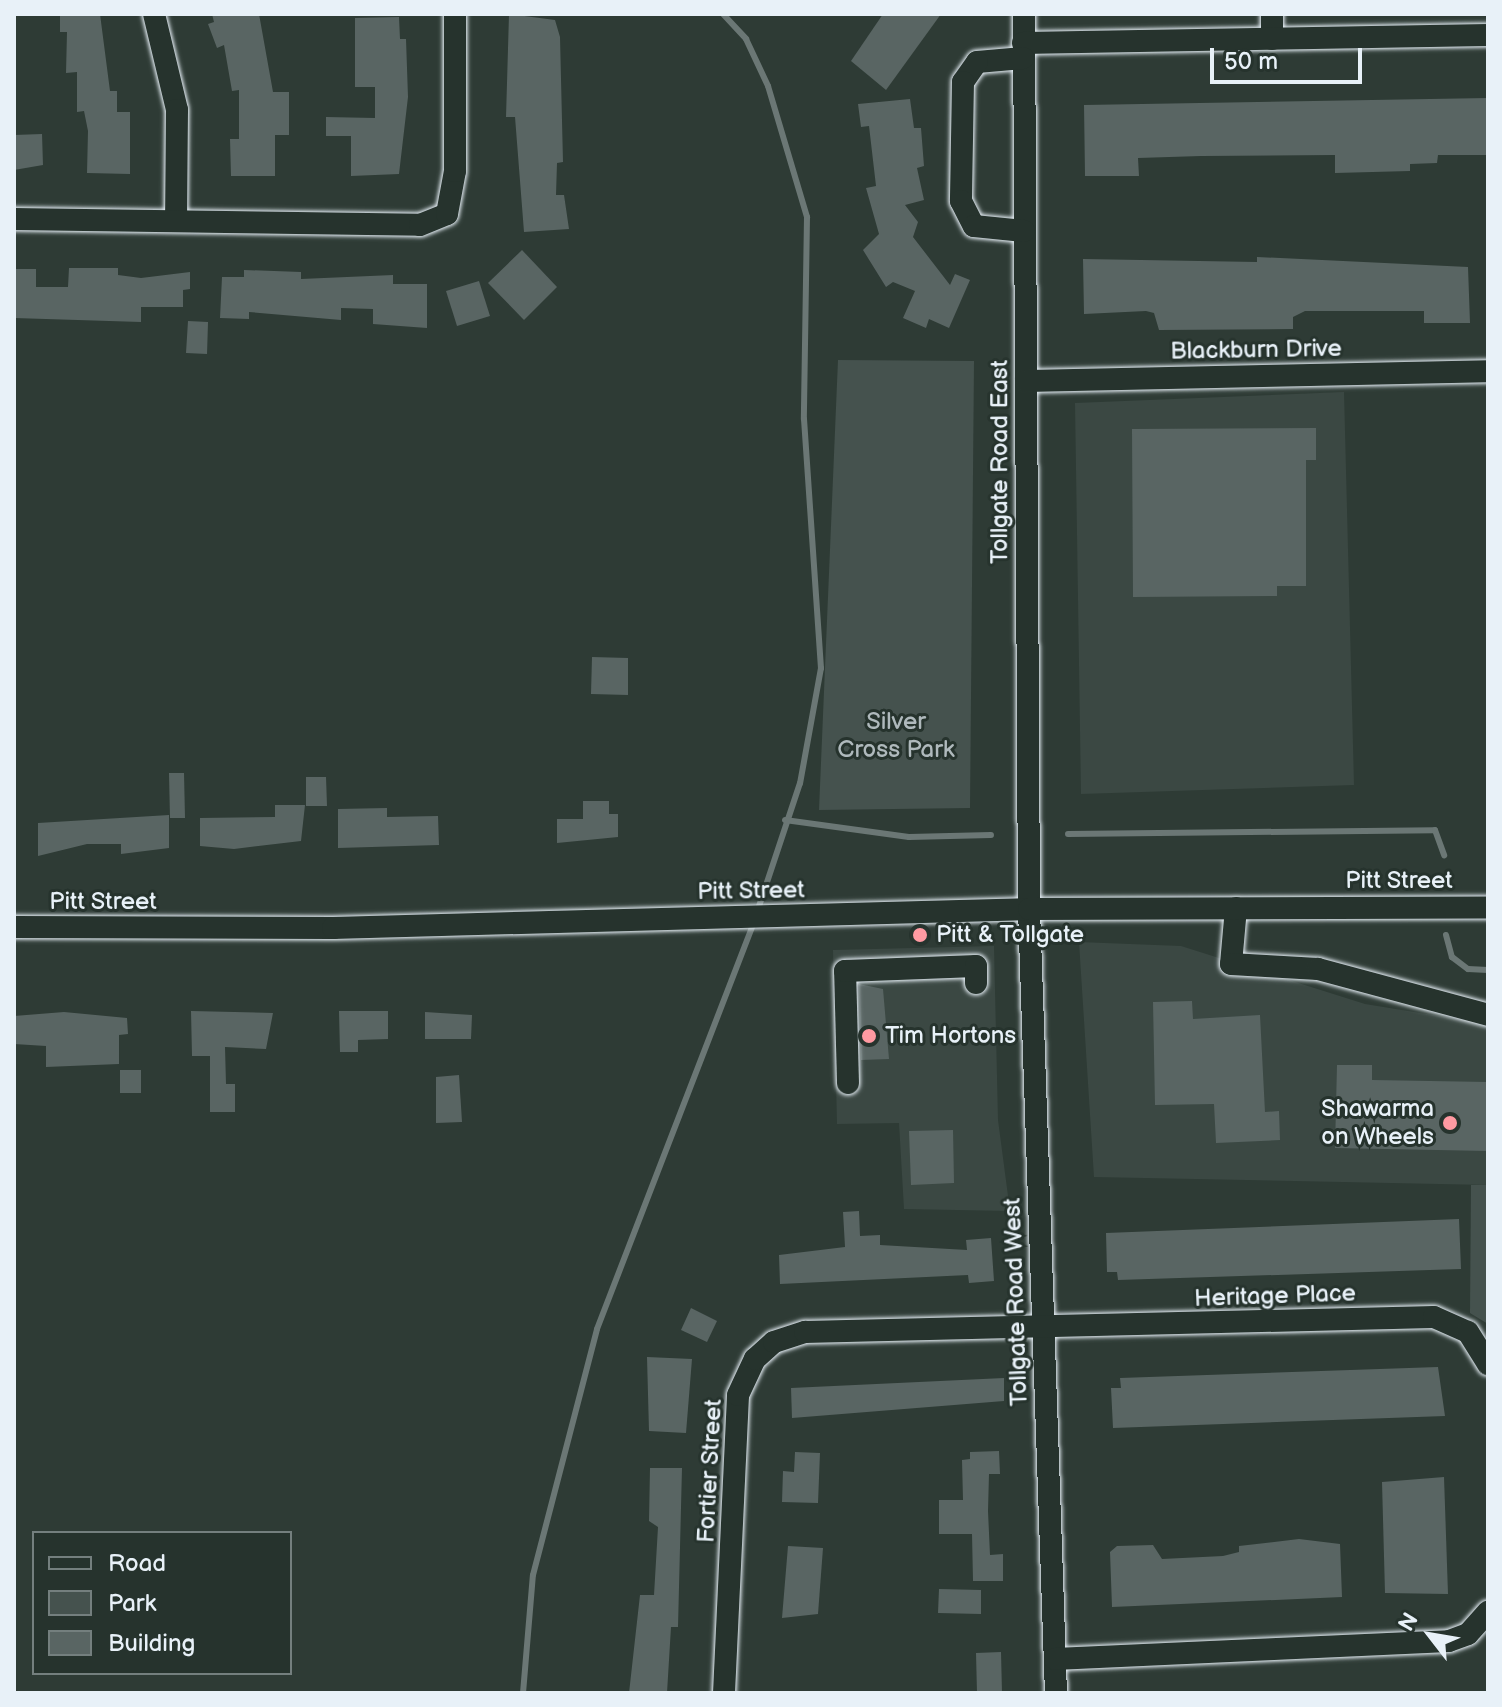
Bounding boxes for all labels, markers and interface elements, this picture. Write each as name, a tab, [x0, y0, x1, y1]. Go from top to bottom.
scale bar	[1214, 32, 1366, 82]
text: 50 m	[1224, 47, 1278, 76]
street label: Blackburn Drive	[1170, 334, 1342, 366]
street label: Tollgate Road East	[986, 360, 1014, 564]
park label: Silver Cross Park	[837, 708, 955, 764]
street label: Pitt Street	[1345, 867, 1453, 895]
street label: Pitt Street	[697, 876, 805, 906]
street label: Pitt Street	[49, 888, 157, 916]
place label: Pitt & Tollgate	[936, 921, 1085, 949]
marker: Pitt & Tollgate	[911, 926, 929, 944]
place label: Tim Hortons	[885, 1022, 1016, 1050]
marker: Tim Hortons	[860, 1027, 878, 1045]
place label: Shawarma on Wheels	[1320, 1095, 1434, 1151]
marker: Shawarma on Wheels	[1441, 1114, 1459, 1132]
street label: Tollgate Road West	[998, 1197, 1034, 1407]
street label: Heritage Place	[1194, 1279, 1356, 1313]
street label: Fortier Street	[692, 1398, 728, 1544]
legend	[32, 1531, 292, 1675]
text: Road	[108, 1549, 166, 1578]
text: Park	[108, 1589, 156, 1618]
north arrow	[1390, 1595, 1470, 1675]
text: N	[1393, 1608, 1425, 1636]
text: Building	[108, 1629, 195, 1658]

